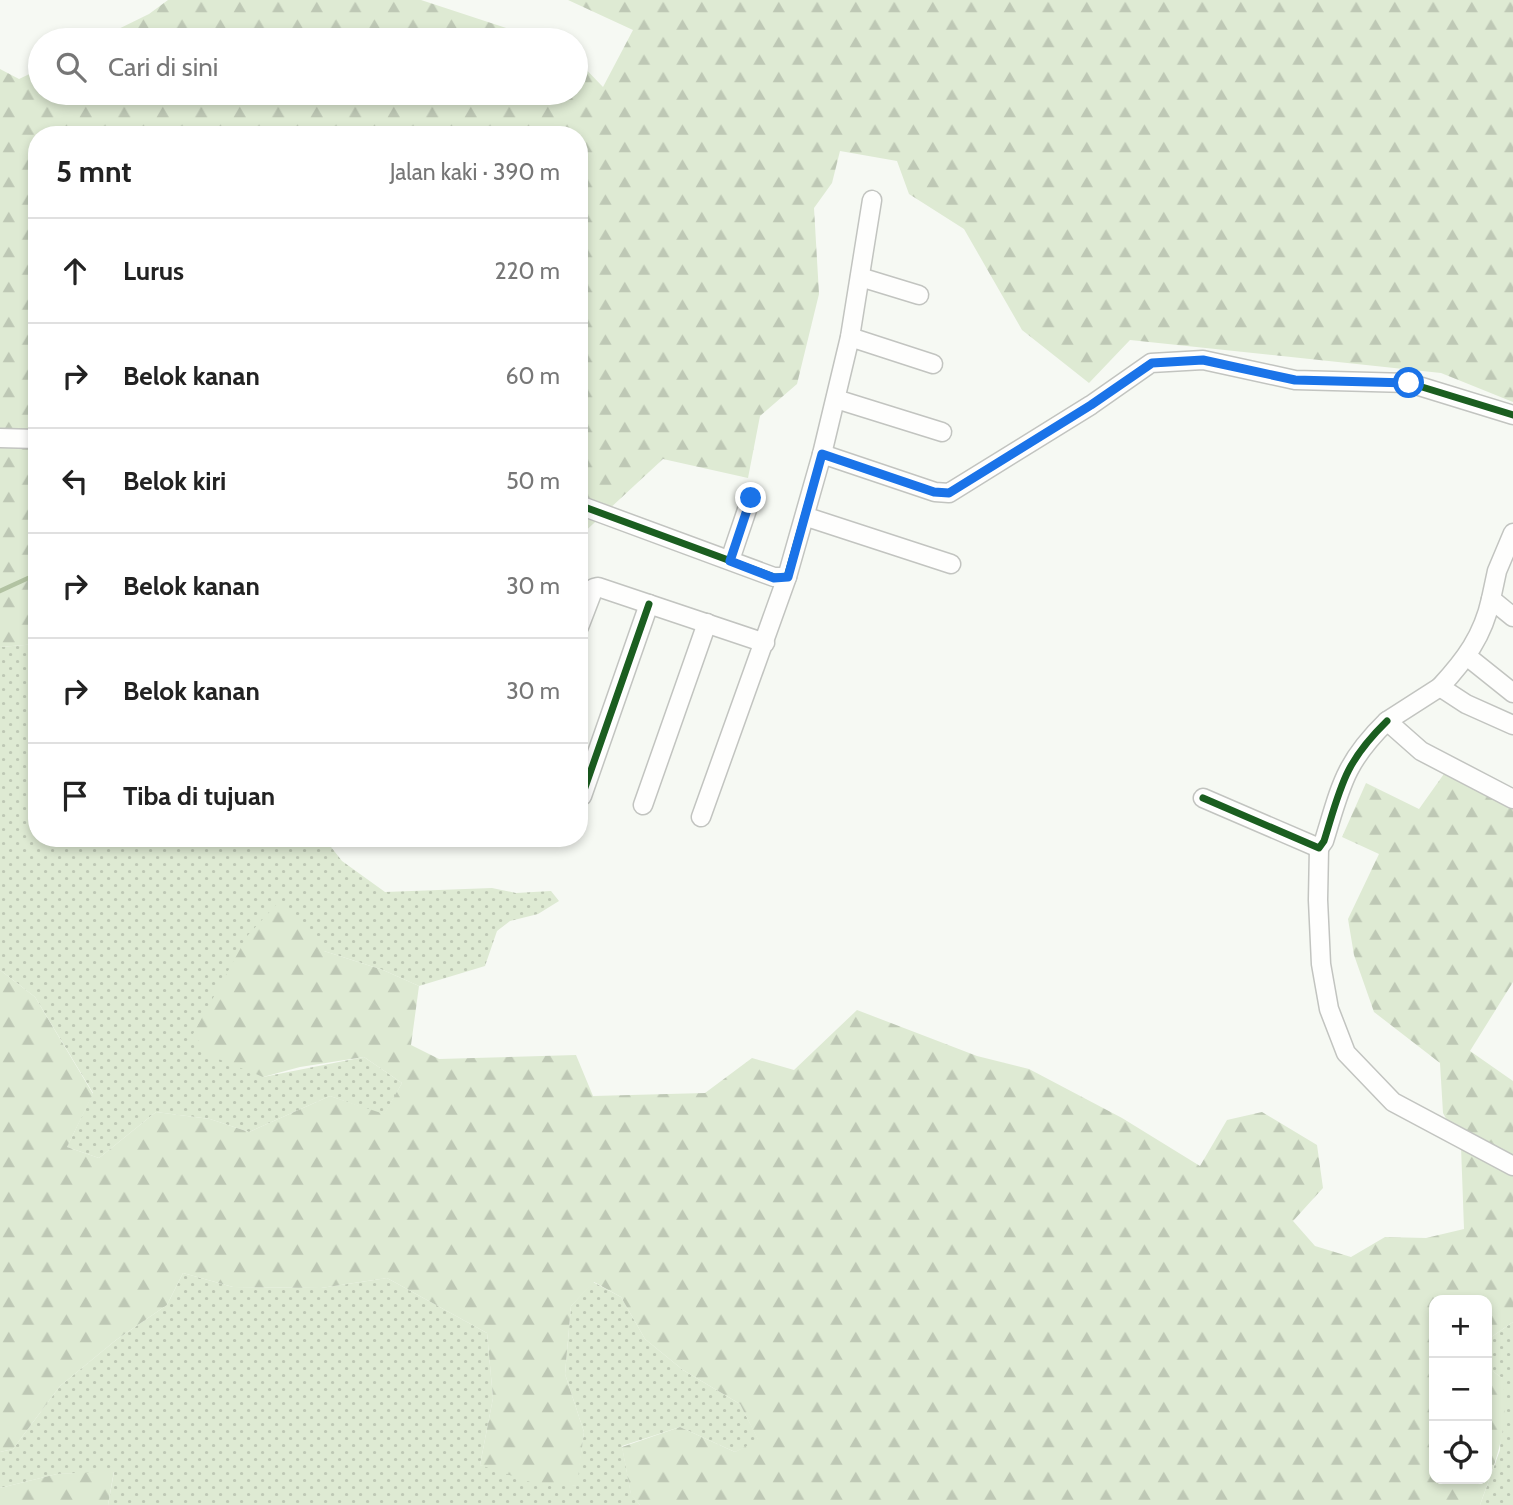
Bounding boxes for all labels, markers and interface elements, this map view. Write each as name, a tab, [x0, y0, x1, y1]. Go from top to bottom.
search box	[28, 28, 588, 105]
icon: search	[52, 48, 90, 86]
text: Cari di sini	[108, 51, 218, 83]
text: 5 mnt	[56, 153, 132, 190]
text: Jalan kaki · 390 m	[390, 158, 560, 186]
icon: ahead	[56, 252, 94, 290]
text: Lurus	[123, 255, 184, 287]
text: 220 m	[494, 257, 560, 285]
icon: right	[56, 357, 94, 395]
text: Belok kanan	[123, 360, 260, 392]
text: 60 m	[506, 362, 560, 390]
route start	[1393, 367, 1424, 398]
icon: left	[56, 462, 94, 500]
text: Belok kiri	[123, 465, 226, 497]
text: 50 m	[506, 467, 560, 495]
route end	[735, 482, 766, 513]
icon: right	[56, 567, 94, 605]
text: Belok kanan	[123, 570, 260, 602]
text: 30 m	[506, 572, 560, 600]
icon: right	[56, 672, 94, 710]
text: Belok kanan	[123, 675, 260, 707]
text: 30 m	[506, 677, 560, 705]
icon: arrive	[56, 777, 94, 815]
text: Tiba di tujuan	[123, 780, 275, 812]
map controls	[1429, 1295, 1492, 1484]
button: +	[1429, 1295, 1492, 1358]
button: −	[1429, 1358, 1492, 1421]
button: locate	[1429, 1421, 1492, 1484]

